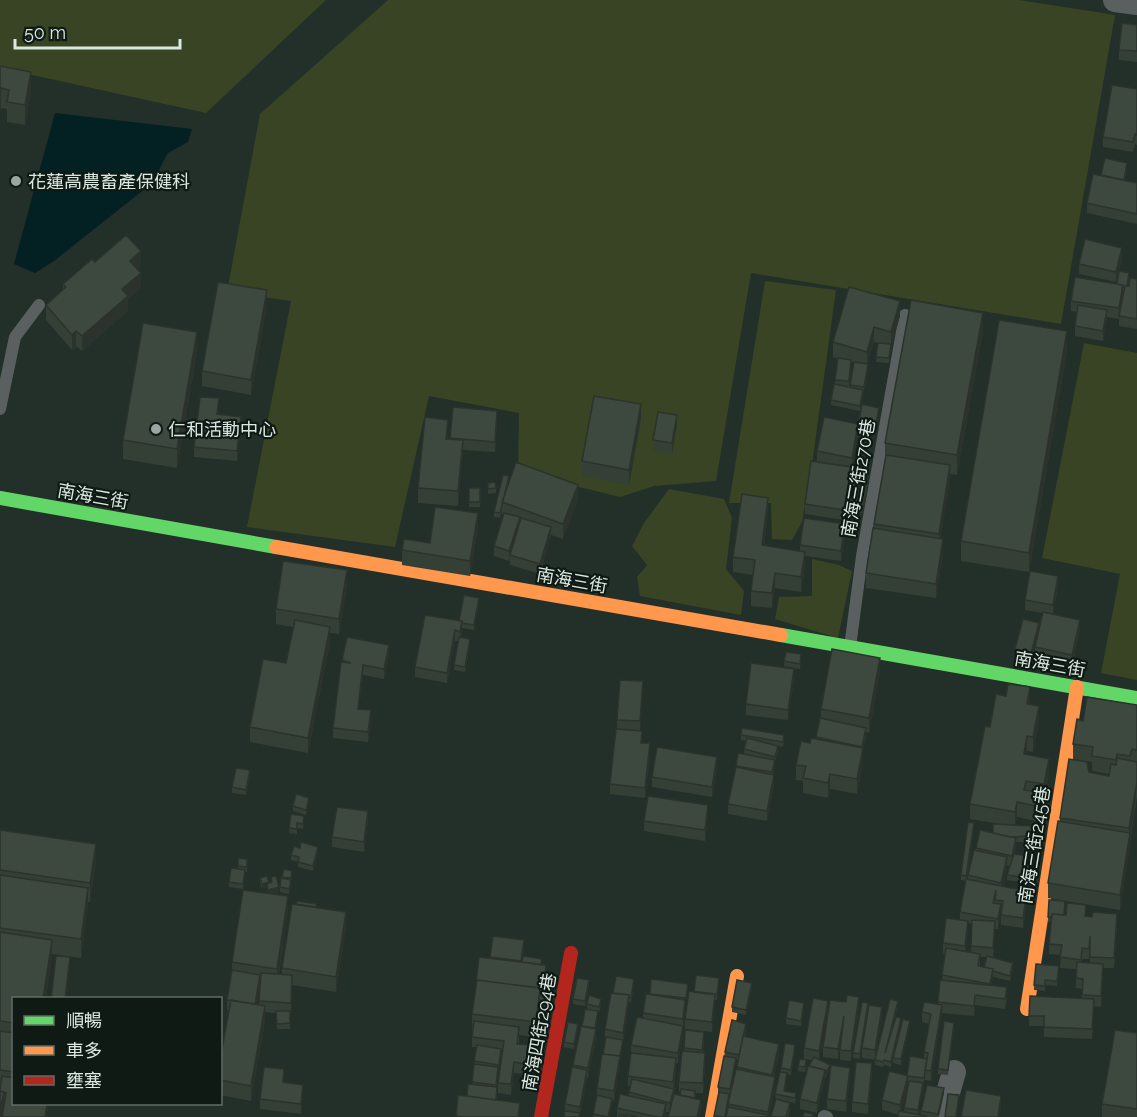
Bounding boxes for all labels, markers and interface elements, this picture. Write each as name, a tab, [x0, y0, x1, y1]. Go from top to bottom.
scale bar	[15, 12, 180, 50]
text: 50 m	[24, 22, 66, 43]
place label: 花蓮高農畜產保健科	[28, 171, 190, 192]
marker: 花蓮高農畜產保健科	[9, 174, 23, 188]
street label: 南海三街270巷	[837, 417, 879, 539]
place label: 仁和活動中心	[168, 419, 276, 440]
marker: 仁和活動中心	[149, 422, 163, 436]
street label: 南海三街	[56, 479, 130, 513]
street label: 南海三街	[535, 563, 609, 597]
street label: 南海三街	[1013, 647, 1087, 681]
street label: 南海三街245巷	[1014, 785, 1054, 905]
street label: 南海四街294巷	[518, 971, 560, 1093]
legend	[12, 997, 222, 1105]
text: 順暢	[66, 1010, 102, 1031]
text: 車多	[66, 1040, 102, 1061]
text: 壅塞	[66, 1070, 102, 1091]

